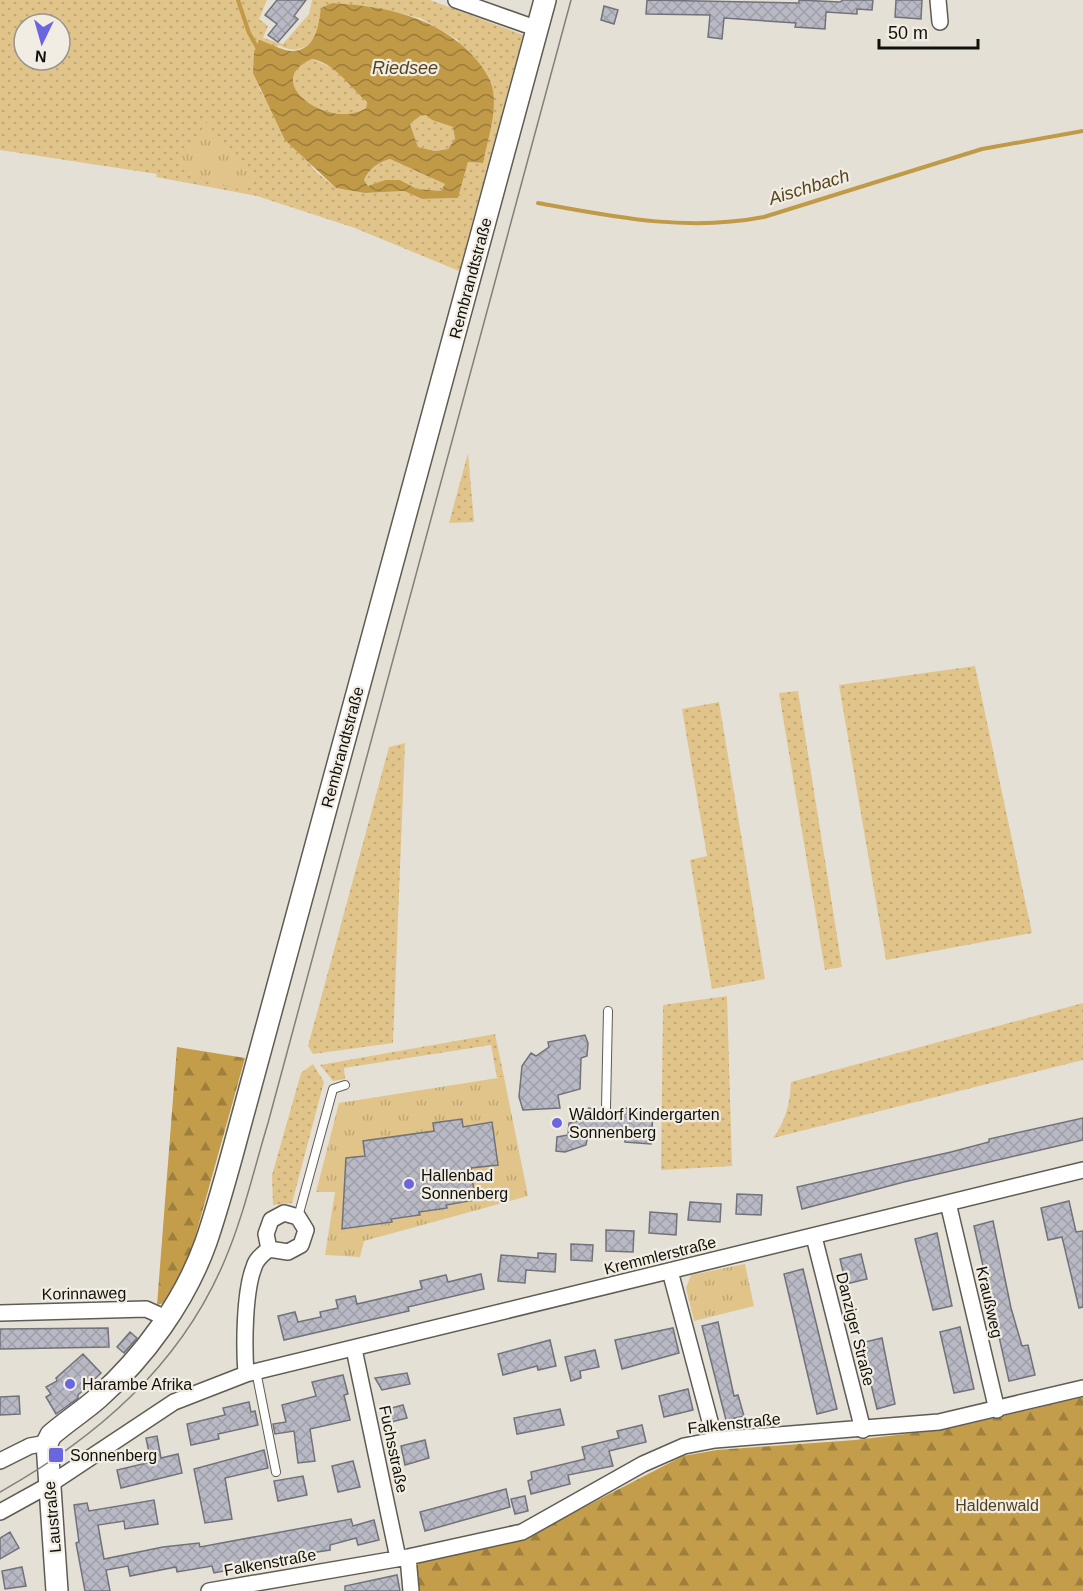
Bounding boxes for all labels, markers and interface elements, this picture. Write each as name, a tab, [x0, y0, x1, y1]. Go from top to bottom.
north arrow	[12, 12, 72, 72]
scale bar	[879, 12, 978, 50]
text: 50 m	[888, 23, 928, 43]
text: N	[34, 47, 47, 65]
water label: Riedsee	[372, 58, 438, 78]
water label: Aischbach	[765, 165, 852, 209]
street label: Rembrandtstraße	[446, 216, 495, 340]
street label: Rembrandtstraße	[318, 685, 367, 809]
place label: Waldorf Kindergarten Sonnenberg	[569, 1106, 720, 1141]
marker: Waldorf Kindergarten Sonnenberg	[550, 1116, 564, 1130]
place label: Hallenbad Sonnenberg	[421, 1167, 508, 1202]
marker: Hallenbad Sonnenberg	[402, 1177, 416, 1191]
street label: Kremmlerstraße	[602, 1233, 718, 1278]
street label: Kraußweg	[973, 1265, 1006, 1340]
street label: Danziger Straße	[833, 1271, 878, 1388]
street label: Korinnaweg	[42, 1284, 126, 1303]
place label: Harambe Afrika	[82, 1376, 192, 1393]
marker: Harambe Afrika	[63, 1377, 77, 1391]
street label: Fuchsstraße	[376, 1404, 411, 1494]
street label: Falkenstraße	[687, 1410, 781, 1437]
marker: Sonnenberg	[47, 1446, 65, 1464]
place label: Sonnenberg	[70, 1447, 157, 1464]
street label: Laustraße	[41, 1480, 64, 1554]
park label: Haldenwald	[955, 1497, 1039, 1514]
street label: Falkenstraße	[223, 1546, 318, 1579]

